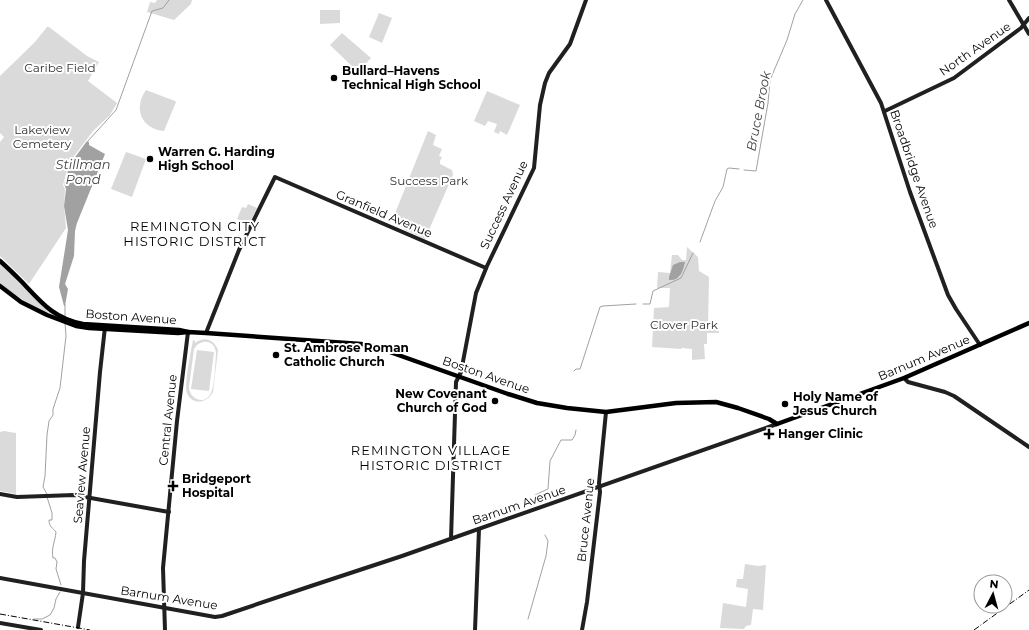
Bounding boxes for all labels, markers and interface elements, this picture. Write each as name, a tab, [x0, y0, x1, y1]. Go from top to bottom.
street label: North Avenue	[936, 18, 1013, 79]
park label: Caribe Field	[24, 60, 96, 75]
place label: Bullard–Havens Technical High School	[342, 63, 481, 92]
water label: Bruce Brook	[742, 68, 774, 152]
marker: Bullard–Havens Technical High School	[329, 73, 339, 83]
street label: Broadbridge Avenue	[887, 108, 942, 230]
park label: Lakeview Cemetery	[13, 122, 72, 151]
place label: Warren G. Harding High School	[158, 144, 275, 173]
marker: Warren G. Harding High School	[145, 154, 155, 164]
water label: Stillman Pond	[55, 156, 111, 187]
street label: Success Avenue	[476, 158, 531, 252]
park label: Success Park	[390, 173, 469, 188]
street label: Granfield Avenue	[334, 186, 435, 241]
district label: REMINGTON CITY HISTORIC DISTRICT	[123, 218, 267, 249]
street label: Boston Avenue	[85, 306, 177, 327]
park label: Clover Park	[650, 317, 719, 332]
street label: Barnum Avenue	[876, 331, 972, 384]
place label: St. Ambrose Roman Catholic Church	[284, 340, 409, 369]
marker: St. Ambrose Roman Catholic Church	[271, 350, 281, 360]
street label: Boston Avenue	[441, 353, 532, 396]
street label: Central Avenue	[155, 374, 180, 466]
place label: New Covenant Church of God	[395, 386, 488, 415]
place label: Holy Name of Jesus Church	[792, 389, 879, 418]
marker: New Covenant Church of God	[490, 396, 500, 406]
marker: Holy Name of Jesus Church	[780, 399, 790, 409]
street label: Seaview Avenue	[70, 426, 93, 524]
place label: Hanger Clinic	[778, 426, 863, 441]
marker: Hanger Clinic	[763, 428, 775, 440]
district label: REMINGTON VILLAGE HISTORIC DISTRICT	[351, 442, 511, 473]
place label: Bridgeport Hospital	[182, 471, 252, 500]
street label: Bruce Avenue	[574, 477, 597, 563]
marker: Bridgeport Hospital	[167, 480, 179, 492]
street label: Barnum Avenue	[470, 481, 568, 528]
north arrow	[973, 574, 1013, 614]
text: N	[989, 577, 999, 591]
street label: Barnum Avenue	[119, 582, 219, 613]

